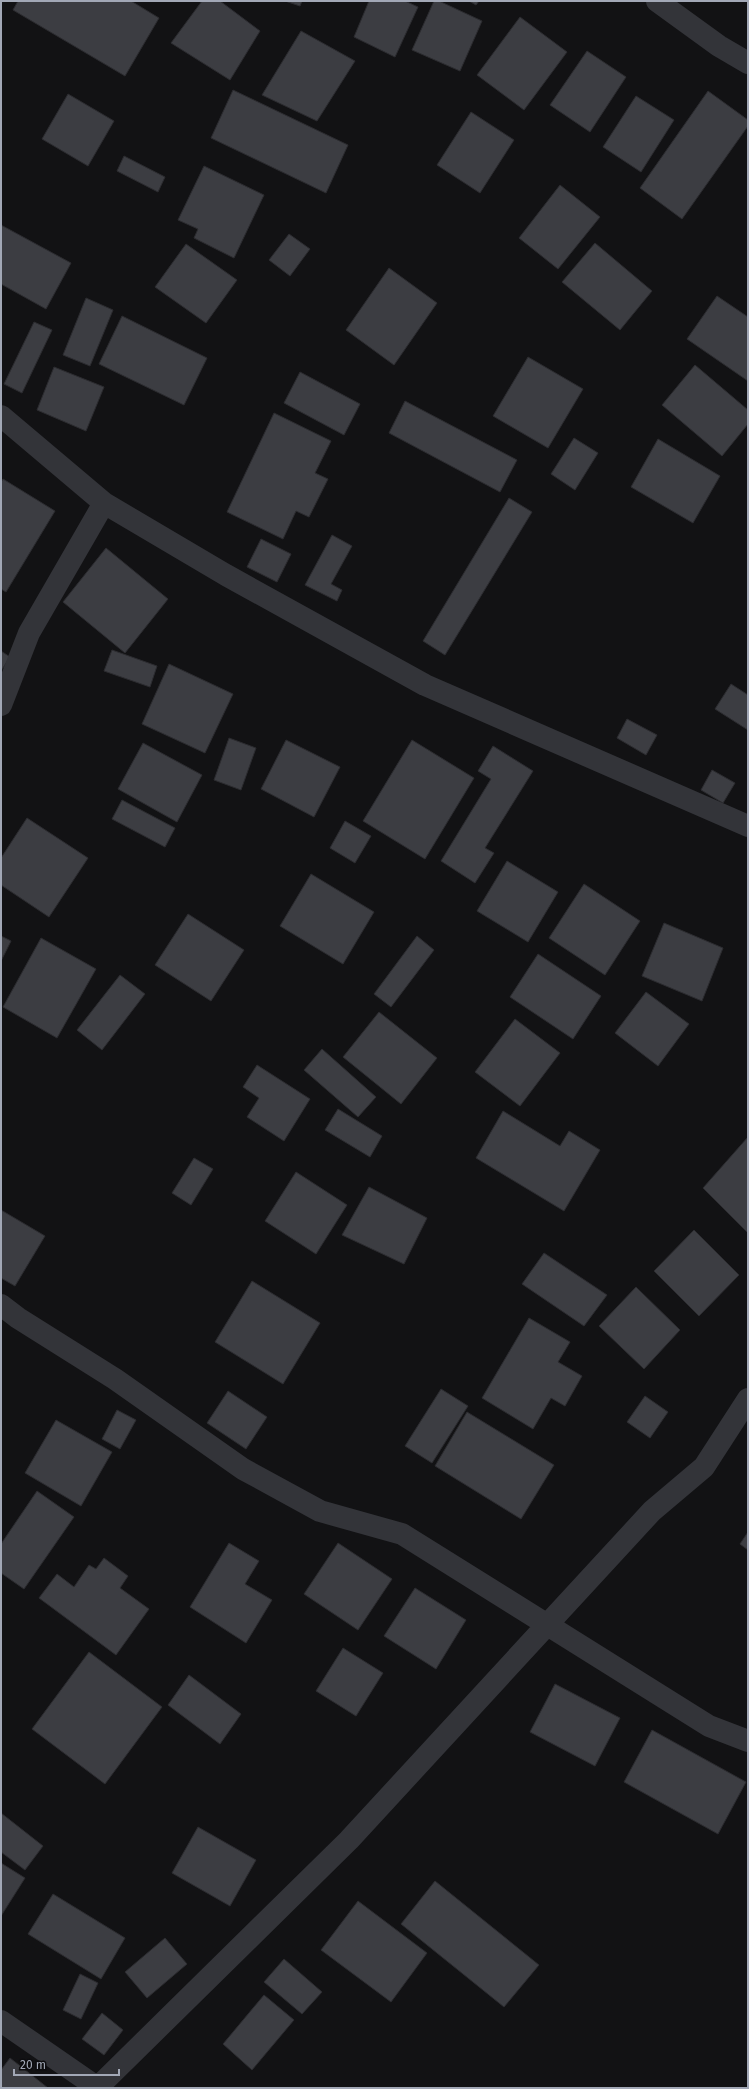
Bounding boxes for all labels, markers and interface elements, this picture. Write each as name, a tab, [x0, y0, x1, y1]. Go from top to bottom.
scale bar	[14, 2051, 119, 2077]
text: 20 m	[20, 2058, 46, 2072]

